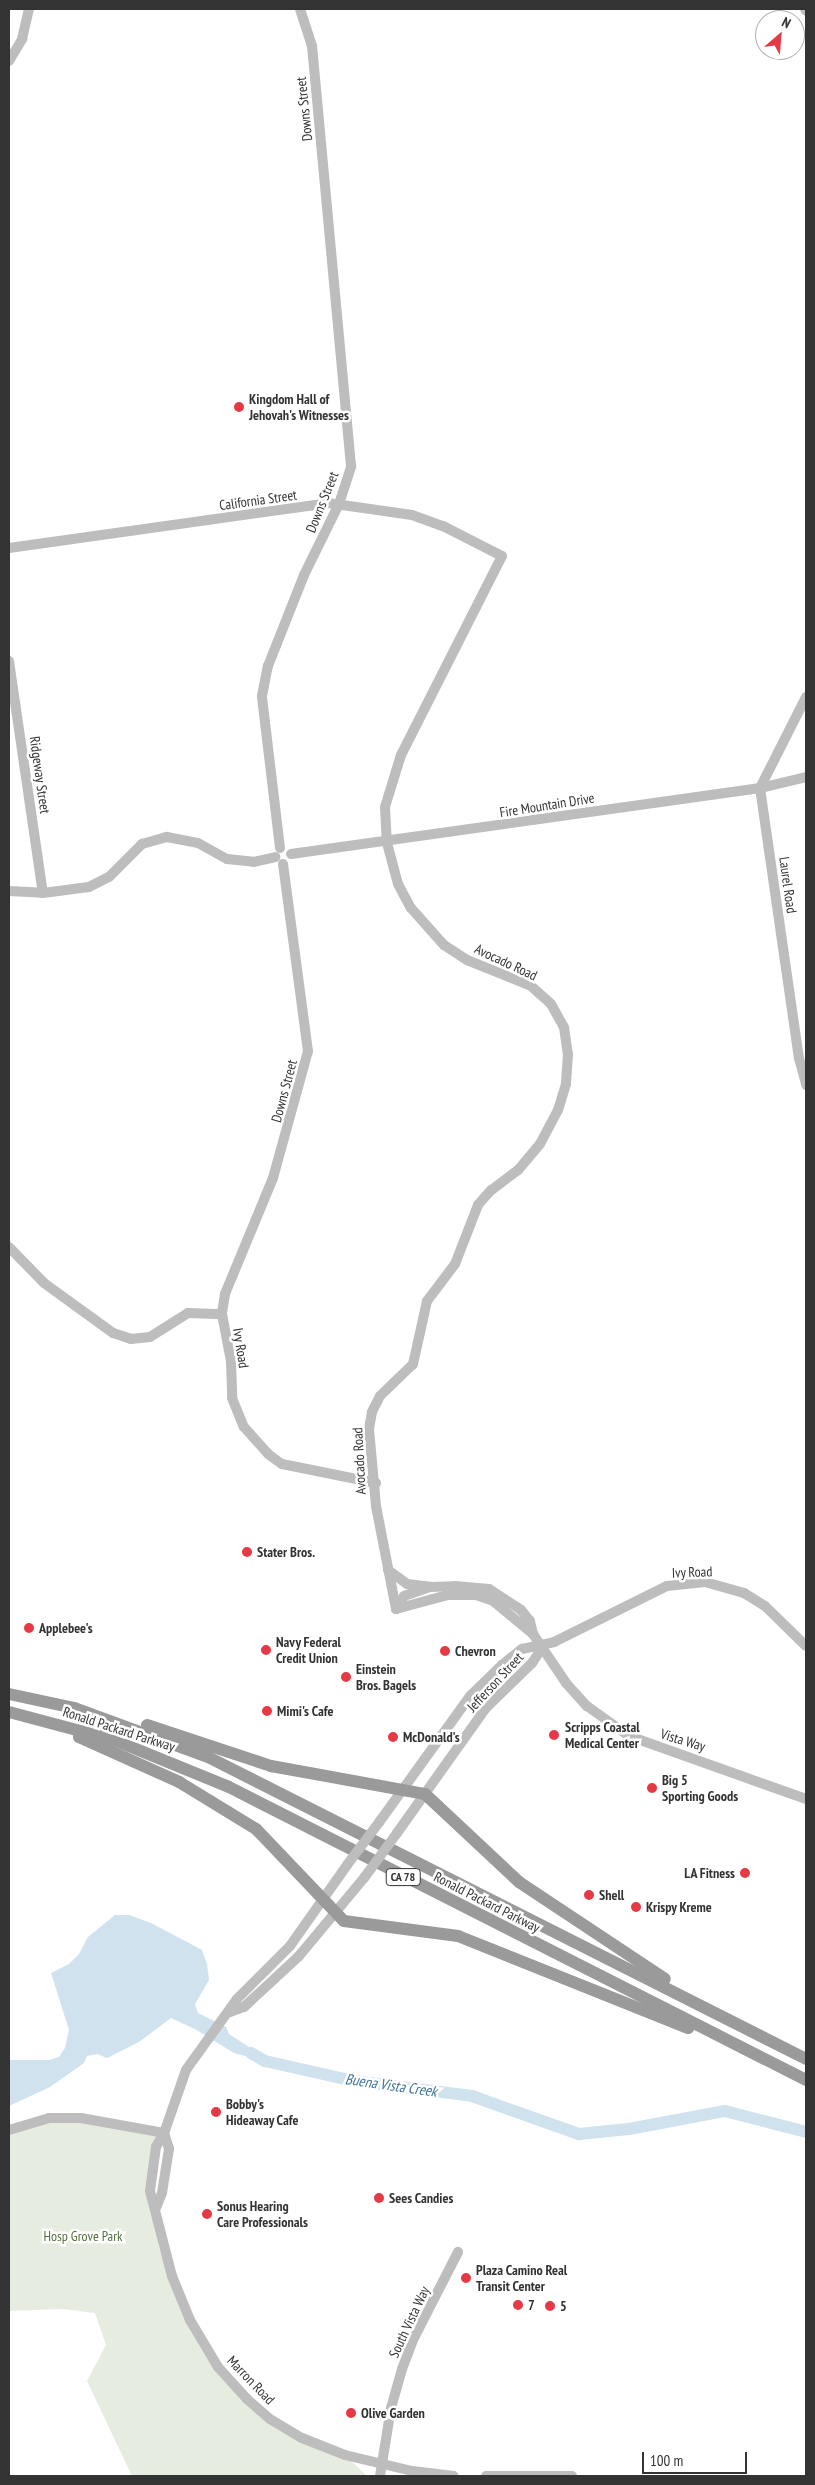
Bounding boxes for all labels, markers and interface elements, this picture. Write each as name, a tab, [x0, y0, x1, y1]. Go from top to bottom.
north arrow	[755, 10, 805, 60]
text: N	[779, 13, 794, 32]
street label: Downs Street	[292, 76, 316, 142]
place label: Kingdom Hall of Jehovah's Witnesses	[249, 391, 349, 424]
marker: Kingdom Hall of Jehovah's Witnesses	[233, 401, 245, 413]
street label: Downs Street	[302, 469, 342, 535]
street label: California Street	[218, 486, 298, 514]
street label: Ridgeway Street	[26, 735, 54, 815]
street label: Fire Mountain Drive	[498, 789, 596, 821]
street label: Laurel Road	[776, 856, 800, 914]
street label: Avocado Road	[472, 940, 540, 984]
street label: Downs Street	[268, 1058, 300, 1124]
street label: Ivy Road	[229, 1326, 253, 1370]
street label: Avocado Road	[349, 1427, 369, 1495]
place label: Stater Bros.	[257, 1544, 315, 1560]
marker: Stater Bros.	[241, 1546, 253, 1558]
street label: Ivy Road	[671, 1563, 713, 1581]
place label: Applebee's	[39, 1620, 93, 1636]
marker: Applebee's	[23, 1622, 35, 1634]
place label: Navy Federal Credit Union	[276, 1634, 341, 1666]
place label: Chevron	[455, 1643, 496, 1659]
marker: Navy Federal Credit Union	[260, 1644, 272, 1656]
marker: Chevron	[439, 1645, 451, 1657]
street label: Jefferson Street	[463, 1649, 527, 1715]
place label: Einstein Bros. Bagels	[356, 1661, 417, 1694]
marker: Einstein Bros. Bagels	[340, 1671, 352, 1683]
street label: Ronald Packard Parkway	[61, 1703, 177, 1755]
place label: Mimi's Cafe	[277, 1703, 334, 1719]
marker: Mimi's Cafe	[261, 1705, 273, 1717]
place label: Scripps Coastal Medical Center	[565, 1719, 640, 1751]
street label: Vista Way	[658, 1725, 708, 1755]
marker: Scripps Coastal Medical Center	[547, 1728, 561, 1742]
place label: McDonald's	[403, 1729, 460, 1745]
marker: McDonald's	[387, 1731, 399, 1743]
place label: Big 5 Sporting Goods	[662, 1772, 738, 1804]
marker: Big 5 Sporting Goods	[646, 1782, 658, 1794]
place label: LA Fitness	[684, 1865, 735, 1881]
marker: LA Fitness	[739, 1867, 751, 1879]
road number: CA 78	[386, 1868, 420, 1886]
street label: Ronald Packard Parkway	[431, 1868, 543, 1936]
place label: Shell	[599, 1887, 624, 1903]
marker: Shell	[583, 1889, 595, 1901]
place label: Krispy Kreme	[646, 1899, 712, 1915]
marker: Krispy Kreme	[630, 1901, 642, 1913]
water label: Buena Vista Creek	[344, 2070, 438, 2100]
place label: Bobby's Hideaway Cafe	[226, 2096, 299, 2128]
marker: Bobby's Hideaway Cafe	[210, 2106, 222, 2118]
place label: Sees Candies	[389, 2190, 454, 2206]
marker: Sees Candies	[373, 2192, 385, 2204]
place label: Sonus Hearing Care Professionals	[217, 2198, 308, 2230]
marker: Sonus Hearing Care Professionals	[201, 2208, 213, 2220]
park label: Hosp Grove Park	[44, 2228, 122, 2244]
place label: Plaza Camino Real Transit Center	[476, 2262, 567, 2294]
marker: Plaza Camino Real Transit Center	[460, 2272, 472, 2284]
street label: South Vista Way	[385, 2283, 433, 2361]
place label: 7	[528, 2297, 535, 2313]
place label: 5	[560, 2298, 567, 2314]
marker: 7	[512, 2299, 524, 2311]
marker: 5	[544, 2300, 556, 2312]
street label: Marron Road	[224, 2352, 278, 2408]
place label: Olive Garden	[361, 2405, 425, 2421]
marker: Olive Garden	[345, 2407, 357, 2419]
scale bar	[645, 2442, 750, 2474]
text: 100 m	[650, 2451, 683, 2470]

